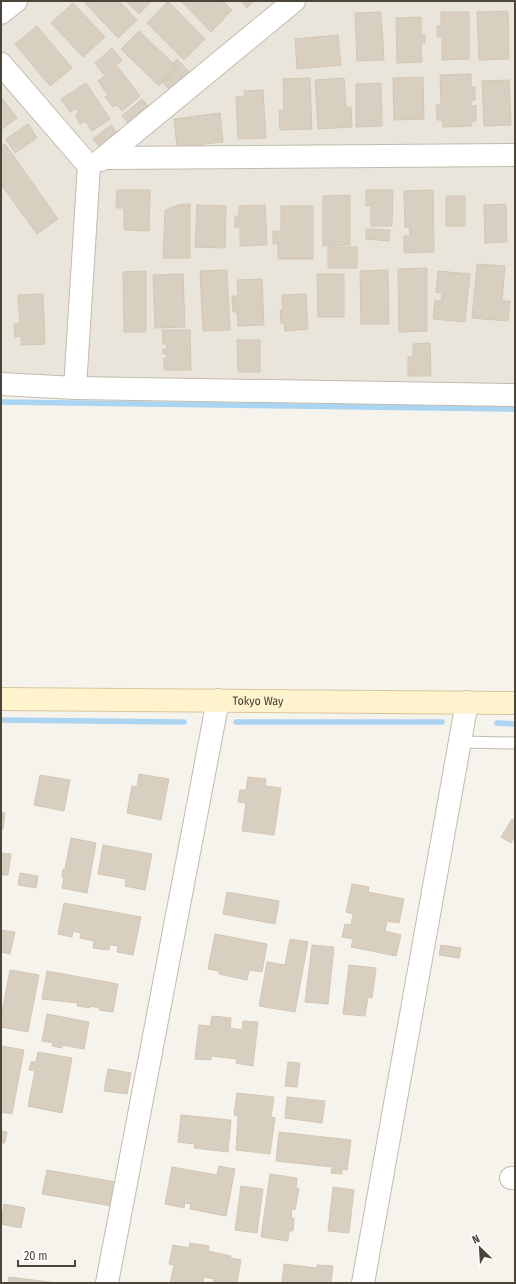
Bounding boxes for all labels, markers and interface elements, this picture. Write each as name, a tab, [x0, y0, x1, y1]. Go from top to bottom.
street label: Tokyo Way	[232, 694, 284, 708]
north arrow	[460, 1228, 500, 1268]
text: N	[470, 1232, 482, 1247]
scale bar	[18, 1242, 75, 1268]
text: 20 m	[24, 1249, 48, 1263]

